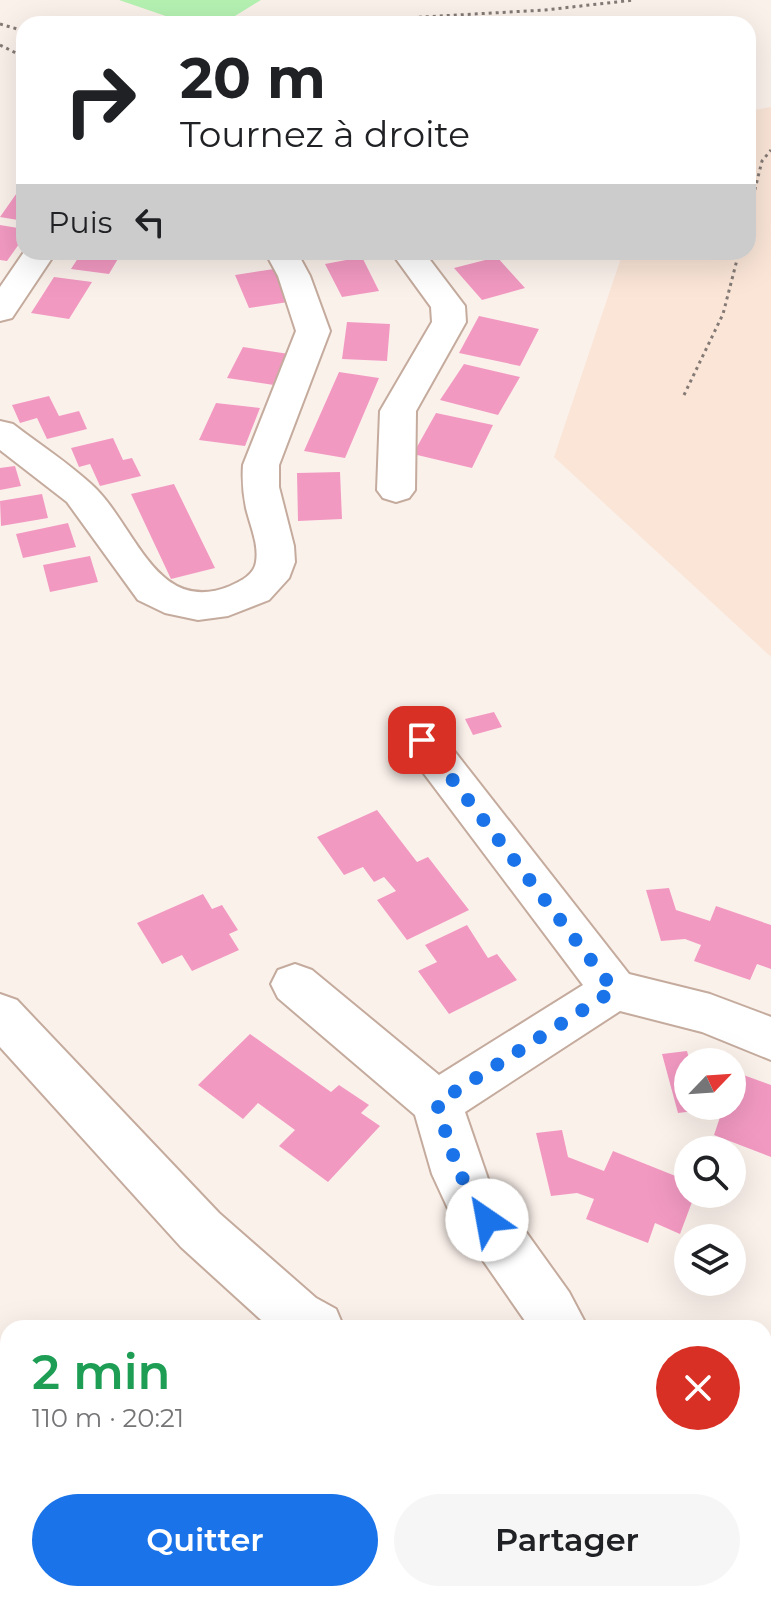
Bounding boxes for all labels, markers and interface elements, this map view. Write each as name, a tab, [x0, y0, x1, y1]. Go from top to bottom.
text: 20 m	[180, 44, 326, 112]
icon: right	[48, 48, 152, 152]
text: Tournez à droite	[180, 112, 470, 156]
icon: left	[128, 200, 172, 244]
text: Puis	[48, 204, 112, 241]
pin	[388, 706, 456, 774]
icon: arrive	[400, 718, 444, 762]
north arrow	[674, 1048, 746, 1120]
map controls	[674, 1048, 746, 1296]
button: search	[674, 1136, 746, 1208]
position arrow	[445, 1178, 529, 1262]
button: layers	[674, 1224, 746, 1296]
text: 2 min	[32, 1343, 170, 1401]
button: close	[656, 1346, 740, 1430]
text: 110 m · 20:21	[32, 1402, 184, 1434]
button: Quitter	[32, 1494, 378, 1586]
button: Partager	[394, 1494, 740, 1586]

